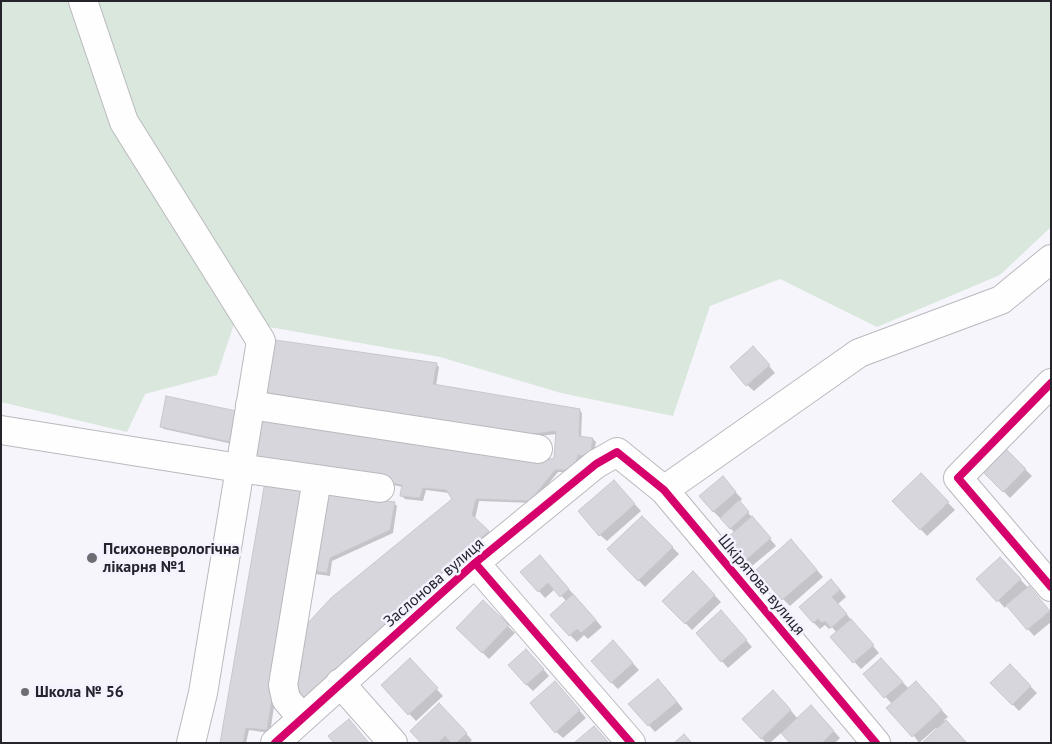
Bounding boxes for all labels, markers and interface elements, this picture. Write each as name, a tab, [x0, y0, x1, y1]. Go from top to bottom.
street label: Шкірятова вулиця	[713, 531, 809, 639]
street label: Заслонова вулиця	[380, 534, 488, 632]
place label: Психоневрологічна лікарня №1	[103, 539, 239, 577]
marker: Психоневрологічна лікарня №1	[85, 551, 99, 565]
place label: Школа № 56	[35, 682, 124, 702]
marker: Школа № 56	[19, 686, 31, 698]

